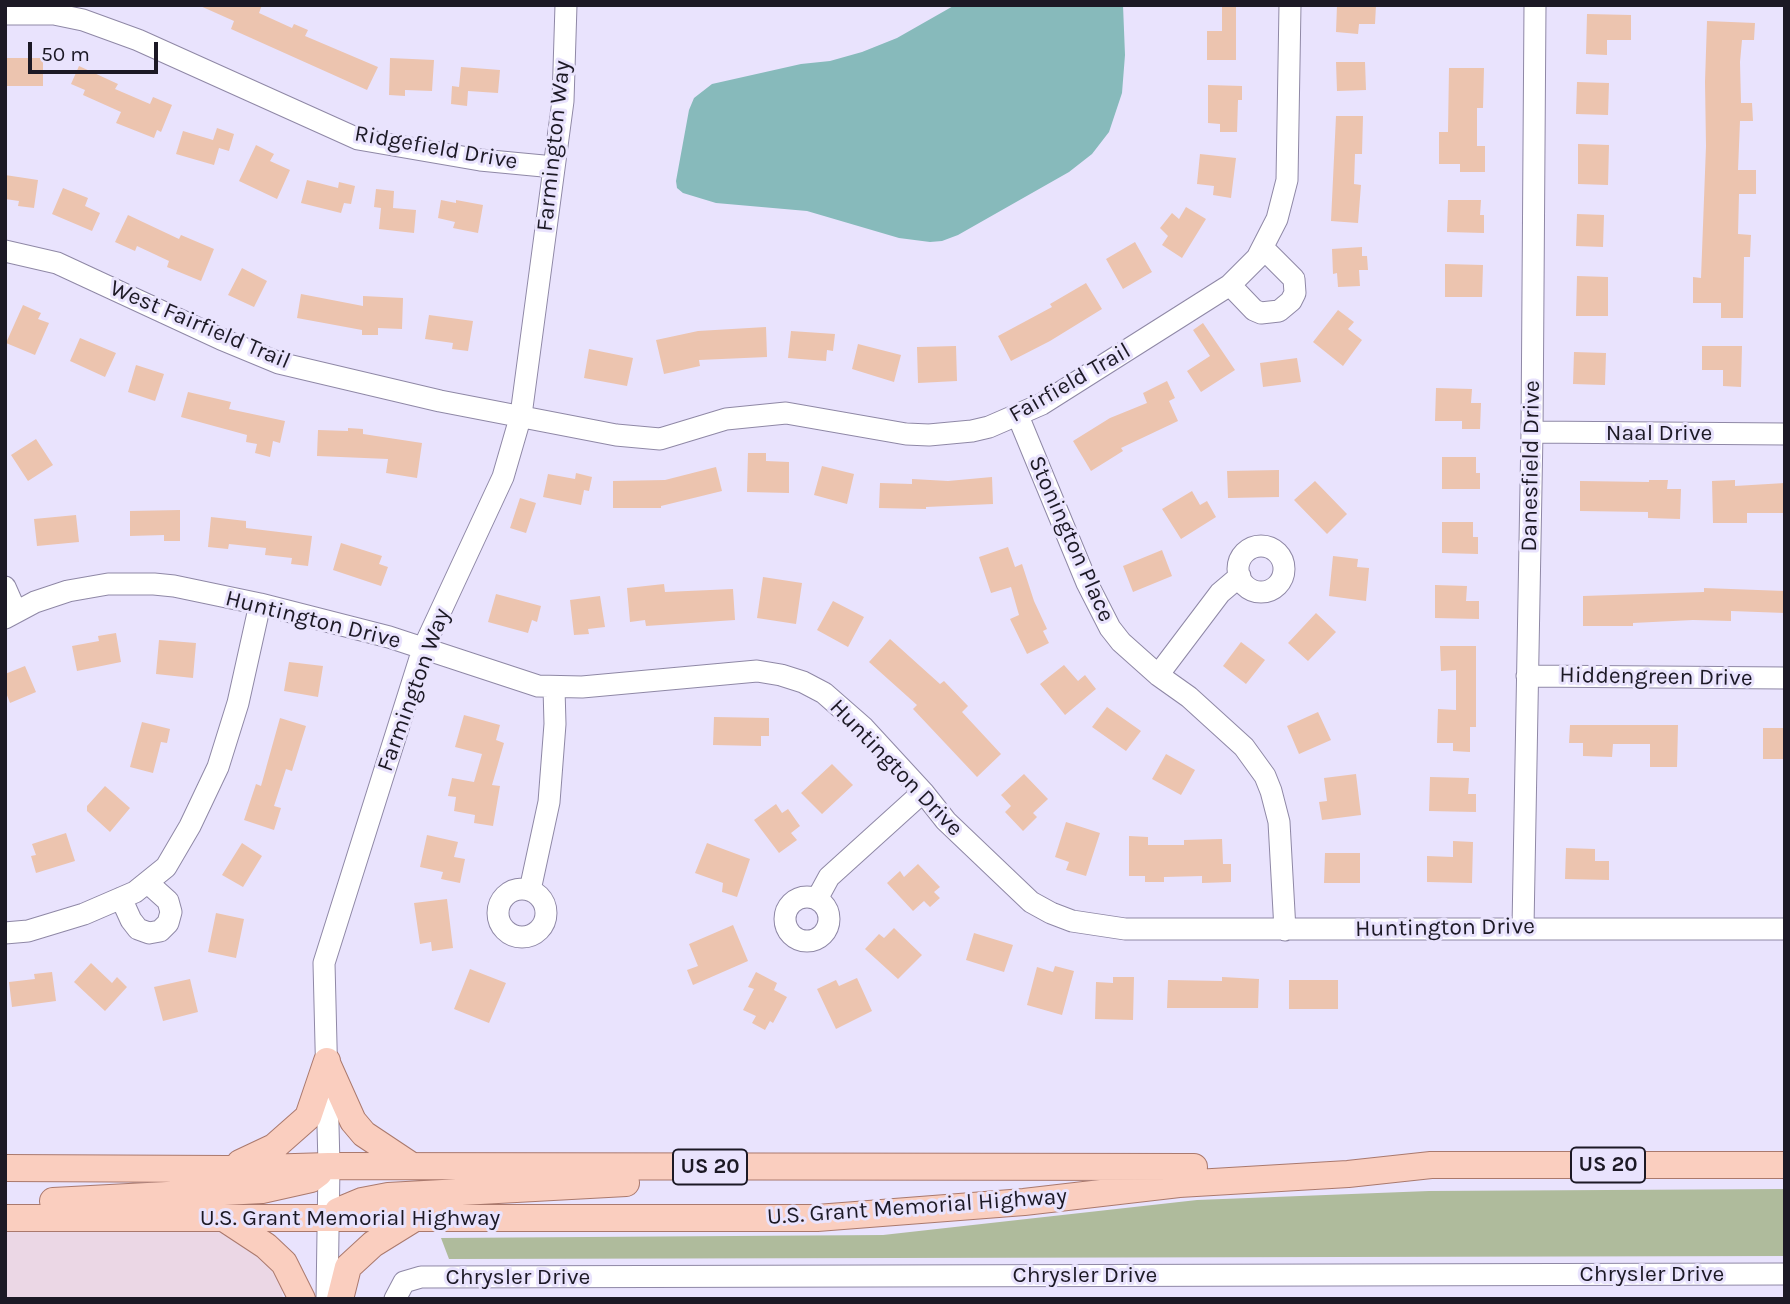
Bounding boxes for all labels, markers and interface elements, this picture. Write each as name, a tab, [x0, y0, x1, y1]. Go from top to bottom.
scale bar	[32, 28, 161, 72]
text: 50 m	[41, 42, 90, 66]
street label: Farmington Way	[531, 59, 577, 233]
street label: Ridgefield Drive	[352, 120, 520, 176]
street label: West Fairfield Trail	[106, 275, 294, 375]
street label: Fairfield Trail	[1004, 337, 1136, 429]
street label: Danesfield Drive	[1516, 380, 1546, 552]
street label: Naal Drive	[1606, 419, 1712, 447]
street label: Stonington Place	[1022, 452, 1120, 626]
street label: Huntington Drive	[222, 585, 404, 655]
street label: Farmington Way	[372, 605, 456, 775]
street label: Hiddengreen Drive	[1559, 662, 1753, 692]
street label: Huntington Drive	[824, 694, 968, 842]
street label: Huntington Drive	[1355, 913, 1535, 943]
road number: US 20	[1571, 1148, 1645, 1182]
road number: US 20	[673, 1150, 747, 1184]
street label: U.S. Grant Memorial Highway	[766, 1183, 1068, 1231]
street label: U.S. Grant Memorial Highway	[200, 1204, 500, 1232]
street label: Chrysler Drive	[1580, 1260, 1724, 1288]
street label: Chrysler Drive	[1013, 1261, 1157, 1289]
street label: Chrysler Drive	[446, 1263, 590, 1291]

